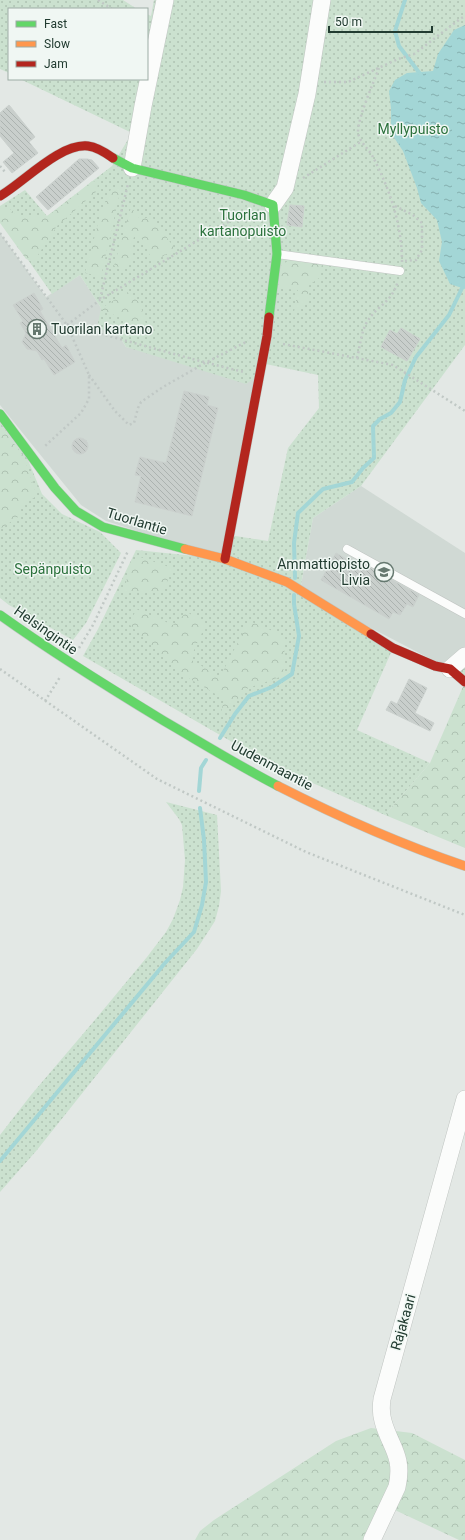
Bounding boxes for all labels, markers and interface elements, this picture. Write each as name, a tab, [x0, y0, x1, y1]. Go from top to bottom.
legend	[8, 8, 148, 80]
scale bar	[329, 8, 432, 34]
text: 50 m	[335, 15, 362, 29]
text: Fast	[44, 17, 67, 31]
text: Slow	[44, 37, 70, 51]
text: Jam	[44, 57, 68, 71]
park label: Myllypuisto	[378, 121, 448, 137]
park label: Tuorlan kartanopuisto	[200, 207, 286, 239]
building icon: Tuorilan kartano	[26, 318, 48, 340]
place label: Tuorilan kartano	[51, 321, 153, 337]
street label: Tuorlantie	[105, 504, 169, 538]
place label: Ammattiopisto Livia	[277, 556, 370, 588]
park label: Sepänpuisto	[14, 561, 92, 577]
school or university icon: Ammattiopisto Livia	[373, 561, 395, 583]
street label: Helsingintie	[11, 602, 81, 658]
street label: Uudenmaantie	[228, 737, 316, 793]
street label: Rajakaari	[387, 1292, 419, 1352]

